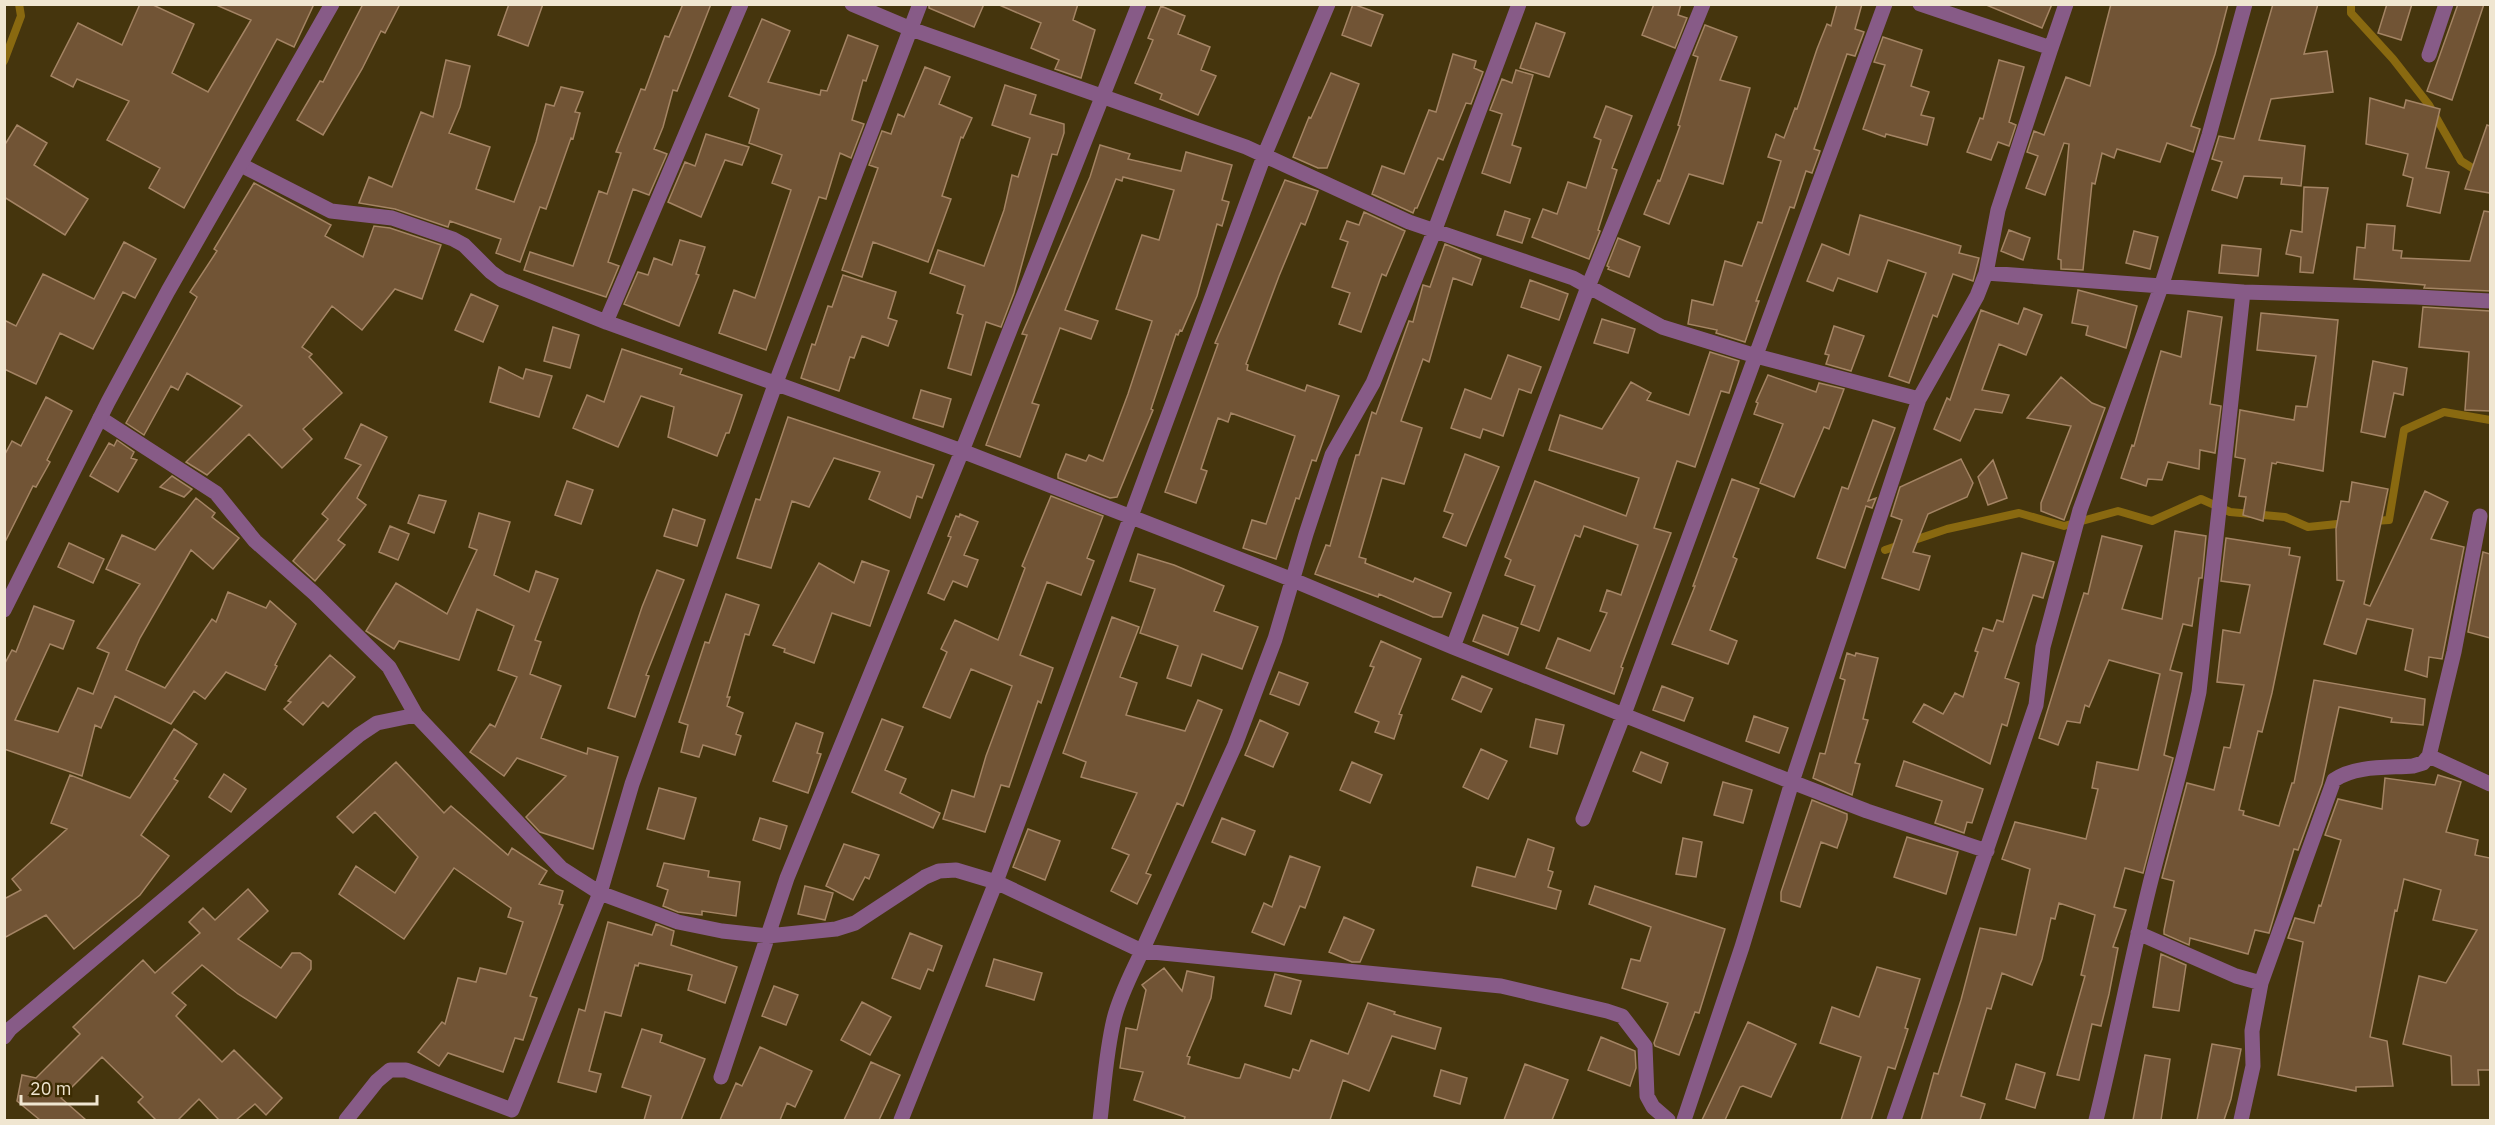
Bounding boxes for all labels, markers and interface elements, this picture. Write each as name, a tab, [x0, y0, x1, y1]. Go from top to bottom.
scale bar	[21, 1068, 98, 1106]
text: 20 m	[30, 1077, 72, 1100]

